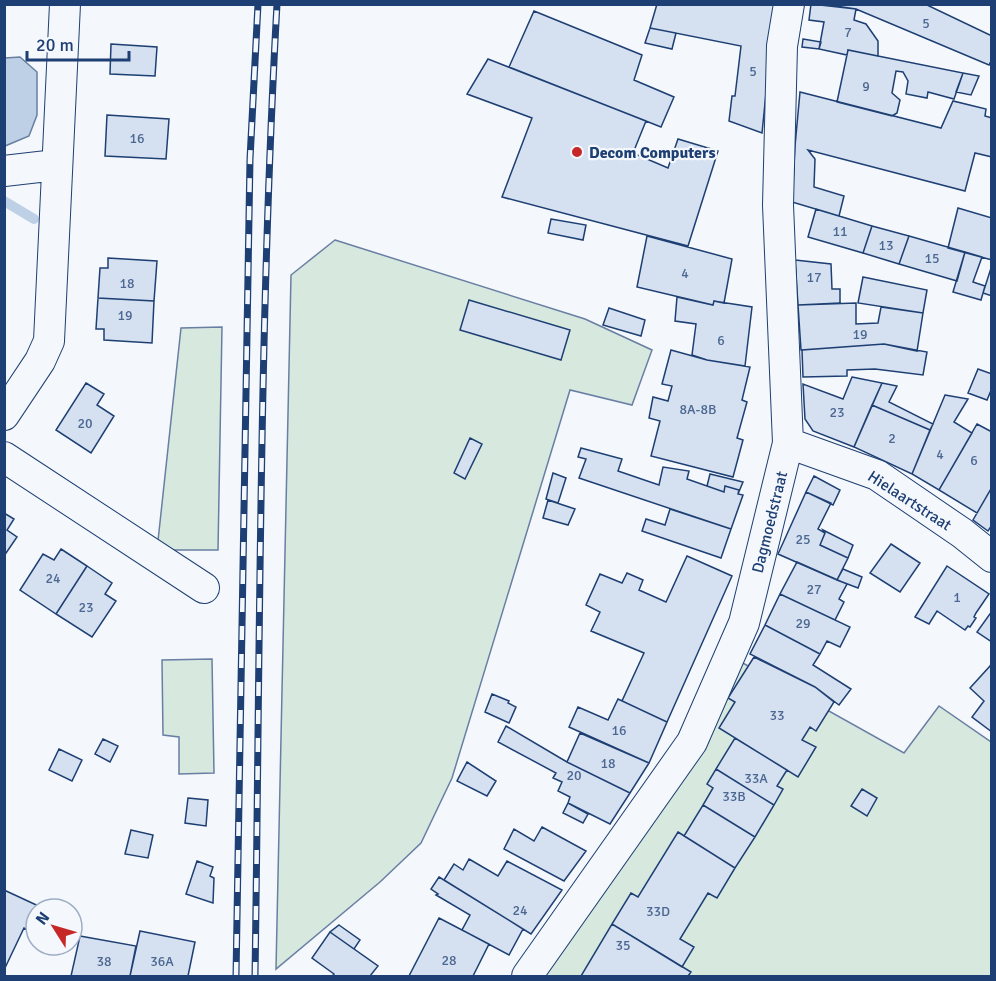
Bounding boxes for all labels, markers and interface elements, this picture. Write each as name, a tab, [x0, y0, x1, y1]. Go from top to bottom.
house number: 5	[922, 15, 930, 32]
scale bar	[27, 24, 129, 62]
house number: 7	[844, 24, 852, 41]
text: 20 m	[36, 34, 74, 56]
house number: 5	[749, 63, 757, 80]
house number: 9	[862, 78, 870, 95]
house number: 16	[129, 130, 145, 147]
place label: Decom Computers	[589, 143, 716, 163]
marker: Decom Computers	[570, 145, 584, 159]
house number: 11	[832, 223, 848, 240]
house number: 13	[878, 237, 894, 254]
house number: 15	[924, 250, 940, 267]
house number: 4	[681, 265, 689, 282]
house number: 17	[806, 269, 822, 286]
house number: 18	[119, 275, 135, 292]
house number: 19	[117, 307, 133, 324]
house number: 19	[852, 326, 868, 343]
house number: 6	[717, 332, 725, 349]
house number: 8A-8B	[679, 401, 717, 418]
house number: 23	[829, 404, 845, 421]
house number: 20	[77, 415, 93, 432]
house number: 2	[888, 430, 896, 447]
house number: 4	[936, 446, 944, 463]
house number: 6	[970, 452, 978, 469]
street label: Hielaartstraat	[864, 466, 955, 536]
street label: Dagmoedstraat	[748, 469, 792, 575]
house number: 25	[795, 531, 811, 548]
house number: 24	[45, 570, 61, 587]
house number: 27	[806, 581, 822, 598]
house number: 1	[953, 589, 961, 606]
house number: 23	[78, 599, 94, 616]
house number: 29	[795, 615, 811, 632]
house number: 33	[769, 707, 785, 724]
house number: 16	[611, 722, 627, 739]
house number: 18	[600, 755, 616, 772]
house number: 20	[566, 767, 582, 784]
house number: 33A	[744, 770, 768, 787]
house number: 33B	[722, 788, 746, 805]
north arrow	[24, 897, 84, 957]
house number: 24	[512, 902, 528, 919]
house number: 33D	[646, 903, 670, 920]
text: N	[31, 908, 54, 929]
house number: 35	[615, 937, 631, 954]
house number: 28	[441, 952, 457, 969]
house number: 38	[96, 953, 112, 970]
house number: 36A	[150, 953, 174, 970]

